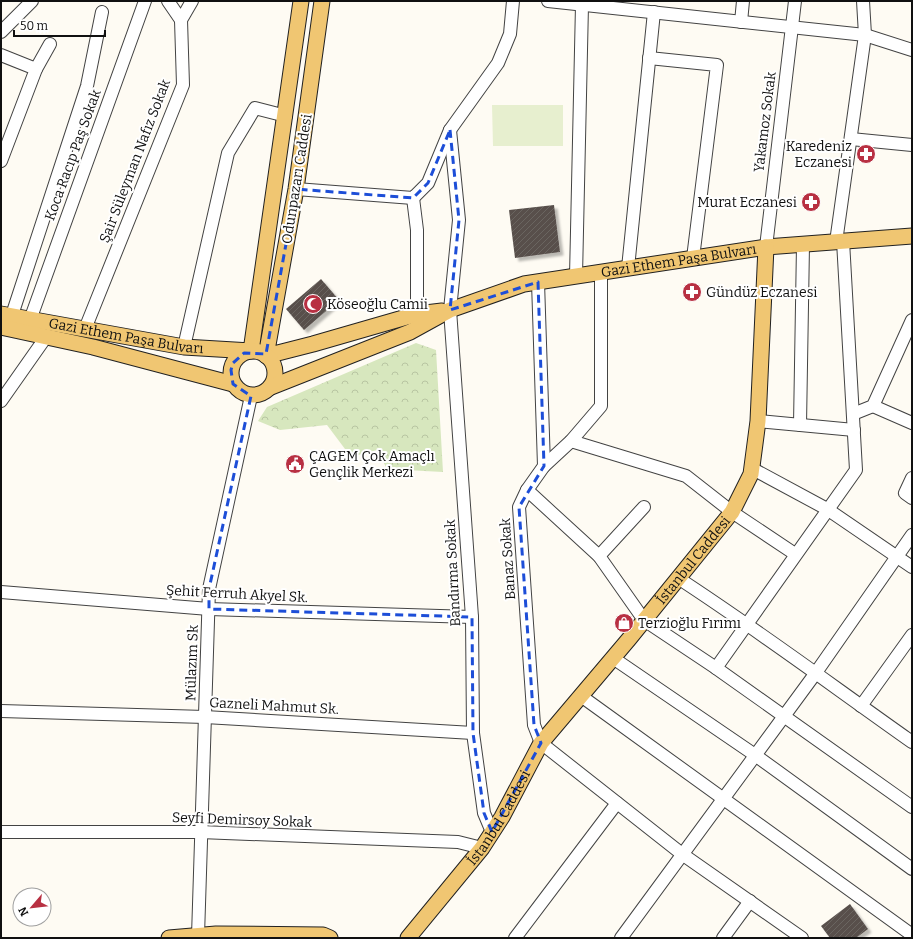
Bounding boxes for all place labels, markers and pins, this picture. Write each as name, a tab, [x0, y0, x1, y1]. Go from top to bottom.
place label: Karedeniz Eczanesi	[786, 138, 852, 171]
pharmacy icon: Karedeniz Eczanesi	[855, 143, 877, 165]
pharmacy icon: Murat Eczanesi	[800, 191, 822, 213]
place label: Murat Eczanesi	[697, 194, 797, 211]
pharmacy icon: Gündüz Eczanesi	[681, 281, 703, 303]
place label: Gündüz Eczanesi	[706, 284, 818, 301]
mosque icon: Köseoğlu Camii	[302, 293, 324, 315]
place label: Köseoğlu Camii	[327, 296, 428, 313]
place label: ÇAGEM Çok Amaçlı Gençlik Merkezi	[309, 448, 435, 481]
public building icon: ÇAGEM Çok Amaçlı Gençlik Merkezi	[284, 453, 306, 475]
shop icon: Terzioğlu Fırımı	[613, 612, 635, 634]
place label: Terzioğlu Fırımı	[638, 615, 741, 632]

